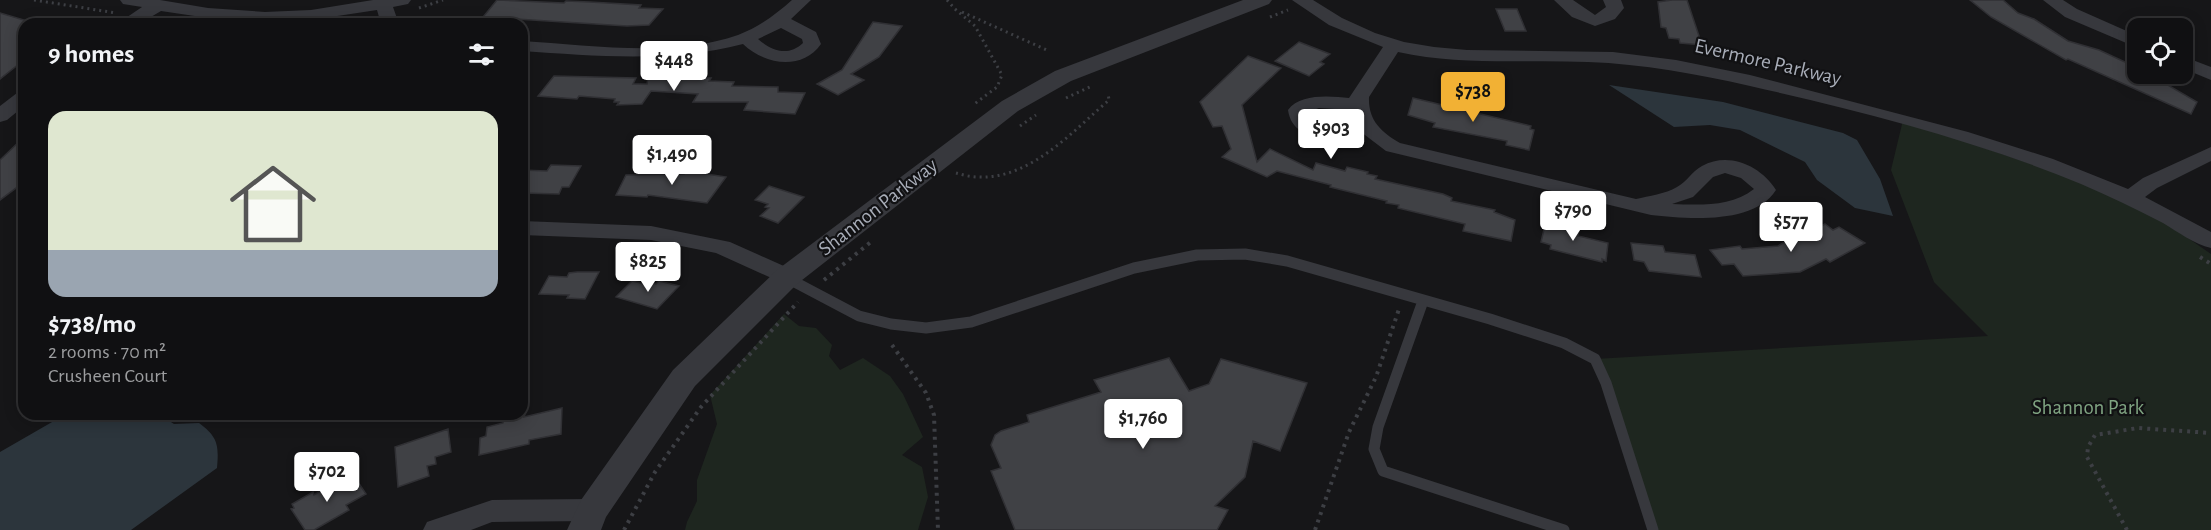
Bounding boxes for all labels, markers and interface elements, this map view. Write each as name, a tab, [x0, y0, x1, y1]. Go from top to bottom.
map controls	[2127, 18, 2193, 84]
button: locate	[2127, 18, 2193, 84]
street label: Evermore Parkway	[1693, 35, 1843, 89]
icon: filters	[465, 38, 498, 71]
text: 9 homes	[48, 41, 134, 67]
pin: $448	[638, 41, 710, 92]
text: $448	[655, 50, 693, 70]
pin: $738	[1437, 72, 1509, 123]
text: $738	[1455, 81, 1491, 101]
pin: $903	[1295, 109, 1367, 160]
text: $903	[1312, 118, 1350, 138]
pin: $1,490	[623, 135, 721, 186]
text: $1,490	[647, 144, 697, 164]
icon: home	[219, 150, 327, 258]
street label: Shannon Parkway	[815, 154, 941, 260]
pin: $790	[1537, 191, 1609, 242]
text: $790	[1554, 200, 1592, 220]
pin: $577	[1755, 202, 1827, 253]
text: $577	[1774, 211, 1808, 231]
pin: $825	[612, 242, 684, 293]
text: $825	[630, 251, 666, 271]
text: $738/mo	[48, 311, 136, 337]
text: 2 rooms · 70 m²	[48, 342, 166, 362]
text: Crusheen Court	[48, 366, 167, 386]
park label: Shannon Park	[2032, 397, 2145, 418]
pin: $1,760	[1094, 399, 1192, 450]
text: $1,760	[1118, 408, 1168, 428]
pin: $702	[291, 452, 363, 503]
text: $702	[308, 461, 346, 481]

